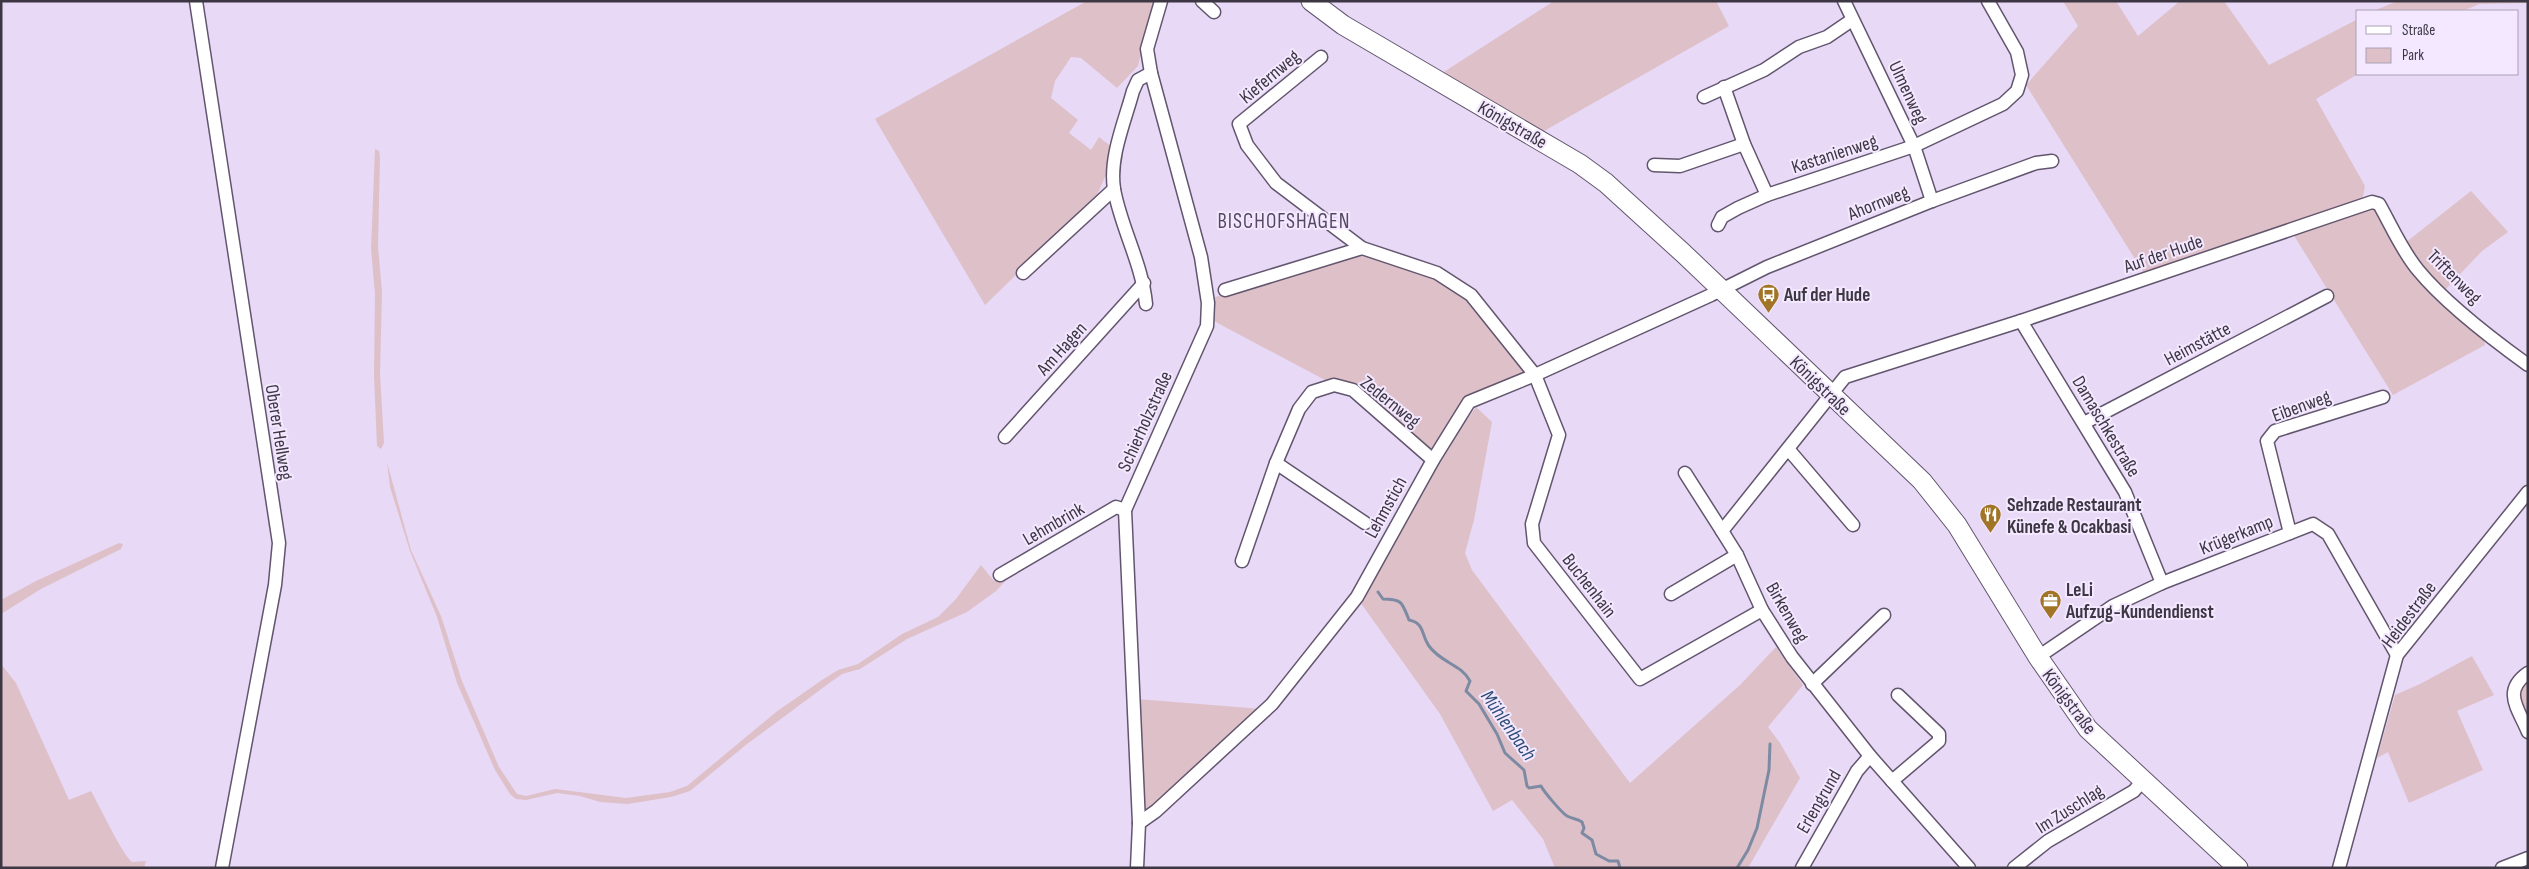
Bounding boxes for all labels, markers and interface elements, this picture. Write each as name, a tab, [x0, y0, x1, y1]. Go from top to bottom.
legend	[2356, 10, 2519, 75]
text: Straße	[2402, 21, 2435, 40]
street label: Kiefernweg	[1235, 45, 1305, 109]
text: Park	[2402, 46, 2424, 65]
street label: Ulmenweg	[1883, 58, 1932, 128]
street label: Königstraße	[1474, 96, 1551, 154]
street label: Kastanienweg	[1789, 130, 1881, 179]
street label: Ahornweg	[1844, 181, 1913, 226]
district label: BISCHOFSHAGEN	[1218, 209, 1350, 234]
street label: Auf der Hude	[2120, 230, 2206, 279]
street label: Triftenweg	[2422, 245, 2486, 310]
bus stop icon: Auf der Hude	[1756, 282, 1780, 313]
place label: Auf der Hude	[1783, 284, 1870, 307]
street label: Heimstätte	[2161, 317, 2235, 371]
street label: Am Hagen	[1031, 318, 1092, 381]
street label: Königstraße	[1785, 351, 1855, 421]
street label: Schierholzstraße	[1113, 368, 1178, 475]
street label: Zedernweg	[1356, 371, 1425, 433]
street label: Damaschkestraße	[2067, 372, 2145, 482]
street label: Oberer Hellweg	[260, 383, 297, 482]
street label: Eibenweg	[2269, 385, 2334, 428]
street label: Lehmstich	[1360, 473, 1413, 542]
place label: Sehzade Restaurant Künefe & Ocakbasi	[2007, 494, 2142, 539]
street label: Lehmbrink	[1019, 497, 1089, 551]
restaurant icon: Sehzade Restaurant Künefe & Ocakbasi	[1979, 503, 2003, 534]
street label: Krügerkamp	[2196, 510, 2277, 560]
street label: Buchenhain	[1557, 549, 1621, 623]
street label: Heidestraße	[2377, 577, 2442, 653]
street label: Birkenweg	[1760, 578, 1813, 647]
place label: LeLi Aufzug-Kundendienst	[2065, 579, 2214, 624]
office icon: LeLi Aufzug-Kundendienst	[2038, 588, 2062, 619]
street label: Königstraße	[2037, 665, 2101, 739]
water label: Mühlenbach	[1475, 686, 1541, 765]
street label: Erlengrund	[1792, 766, 1847, 838]
street label: Im Zuschlag	[2032, 779, 2108, 839]

